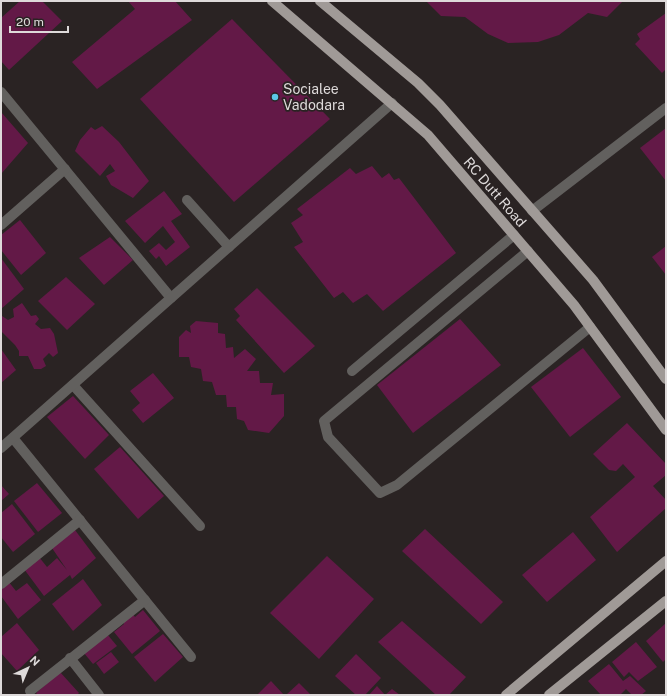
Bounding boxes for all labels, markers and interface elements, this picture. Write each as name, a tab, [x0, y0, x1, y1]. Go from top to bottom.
scale bar	[10, 8, 68, 34]
text: 20 m	[16, 15, 44, 29]
place label: Socialee Vadodara	[283, 81, 345, 113]
marker: Socialee Vadodara	[270, 92, 280, 102]
street label: RC Dutt Road	[460, 154, 530, 230]
north arrow	[8, 648, 48, 688]
text: N	[28, 654, 42, 668]

